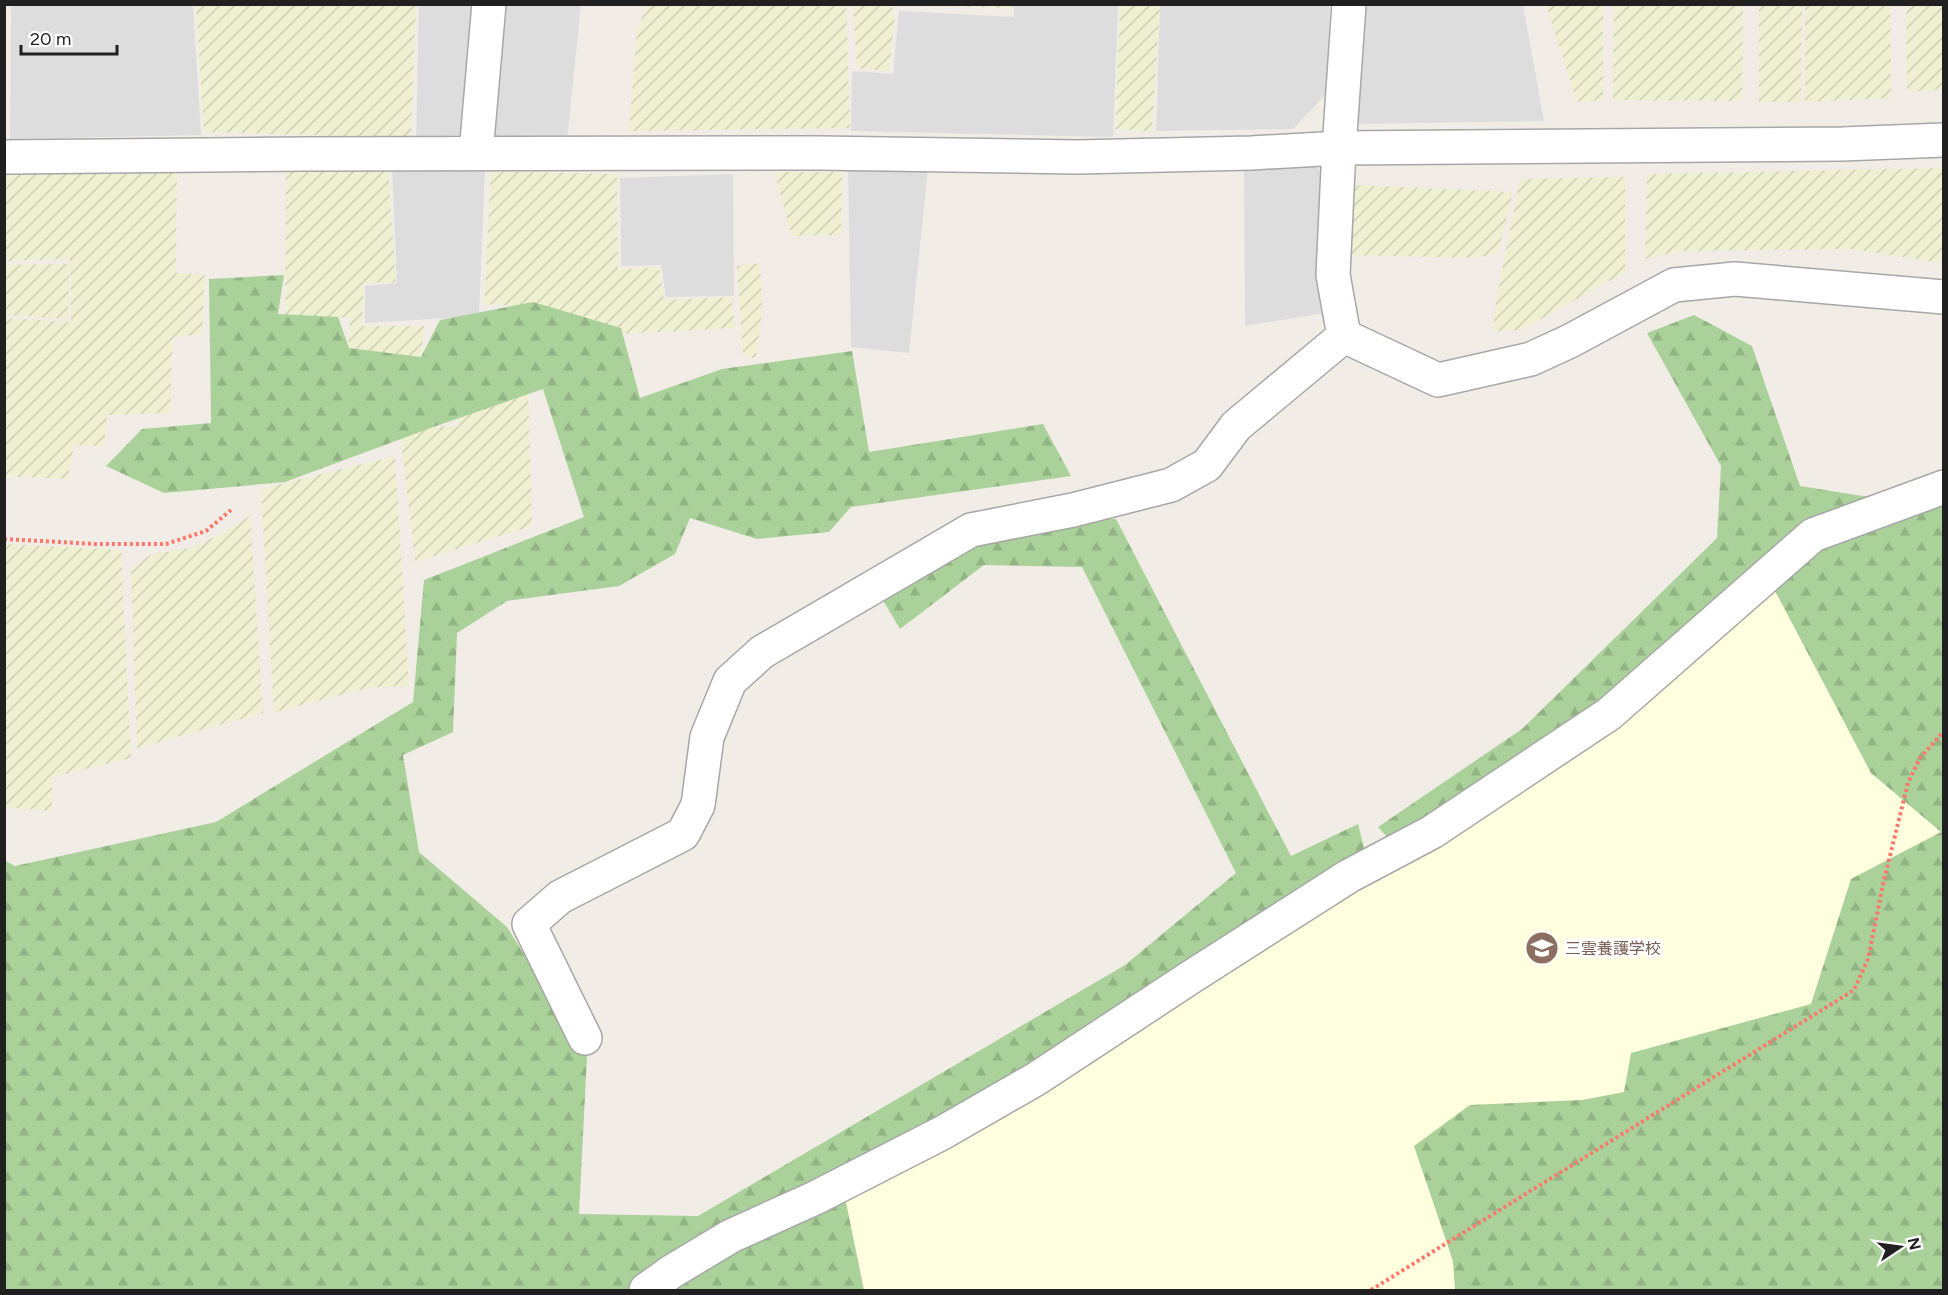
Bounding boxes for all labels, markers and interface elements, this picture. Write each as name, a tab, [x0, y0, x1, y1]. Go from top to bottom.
scale bar	[21, 18, 117, 56]
text: 20 m	[30, 28, 71, 50]
school or university icon: 三雲養護学校	[1524, 930, 1560, 966]
place label: 三雲養護学校	[1565, 939, 1661, 958]
north arrow	[1870, 1217, 1930, 1277]
text: N	[1903, 1236, 1925, 1252]

